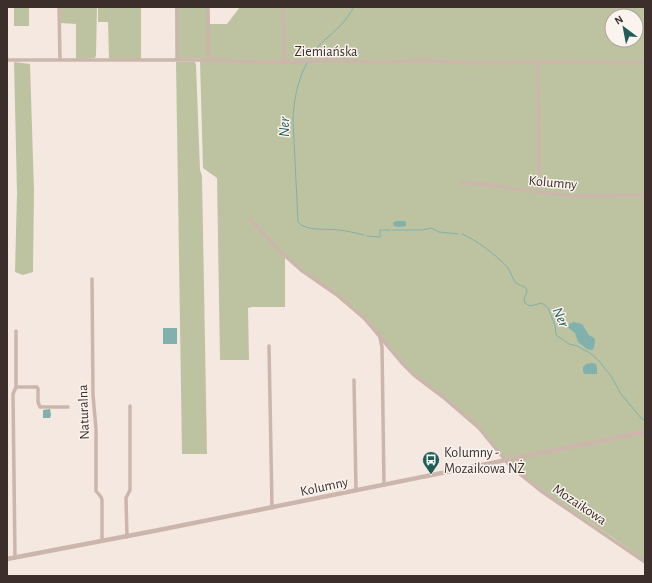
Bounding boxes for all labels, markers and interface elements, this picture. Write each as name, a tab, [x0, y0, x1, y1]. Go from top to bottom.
north arrow	[604, 8, 644, 48]
text: N	[613, 13, 625, 27]
street label: Ziemiańska	[294, 45, 358, 59]
water label: Ner	[277, 116, 292, 137]
street label: Kolumny	[528, 174, 578, 192]
water label: Ner	[550, 305, 572, 330]
street label: Naturalna	[76, 384, 92, 440]
place label: Kolumny - Mozaikowa NŻ	[444, 446, 525, 476]
bus stop icon: Kolumny - Mozaikowa NŻ	[421, 450, 441, 475]
street label: Kolumny	[299, 475, 349, 499]
street label: Mozaikowa	[550, 482, 609, 528]

